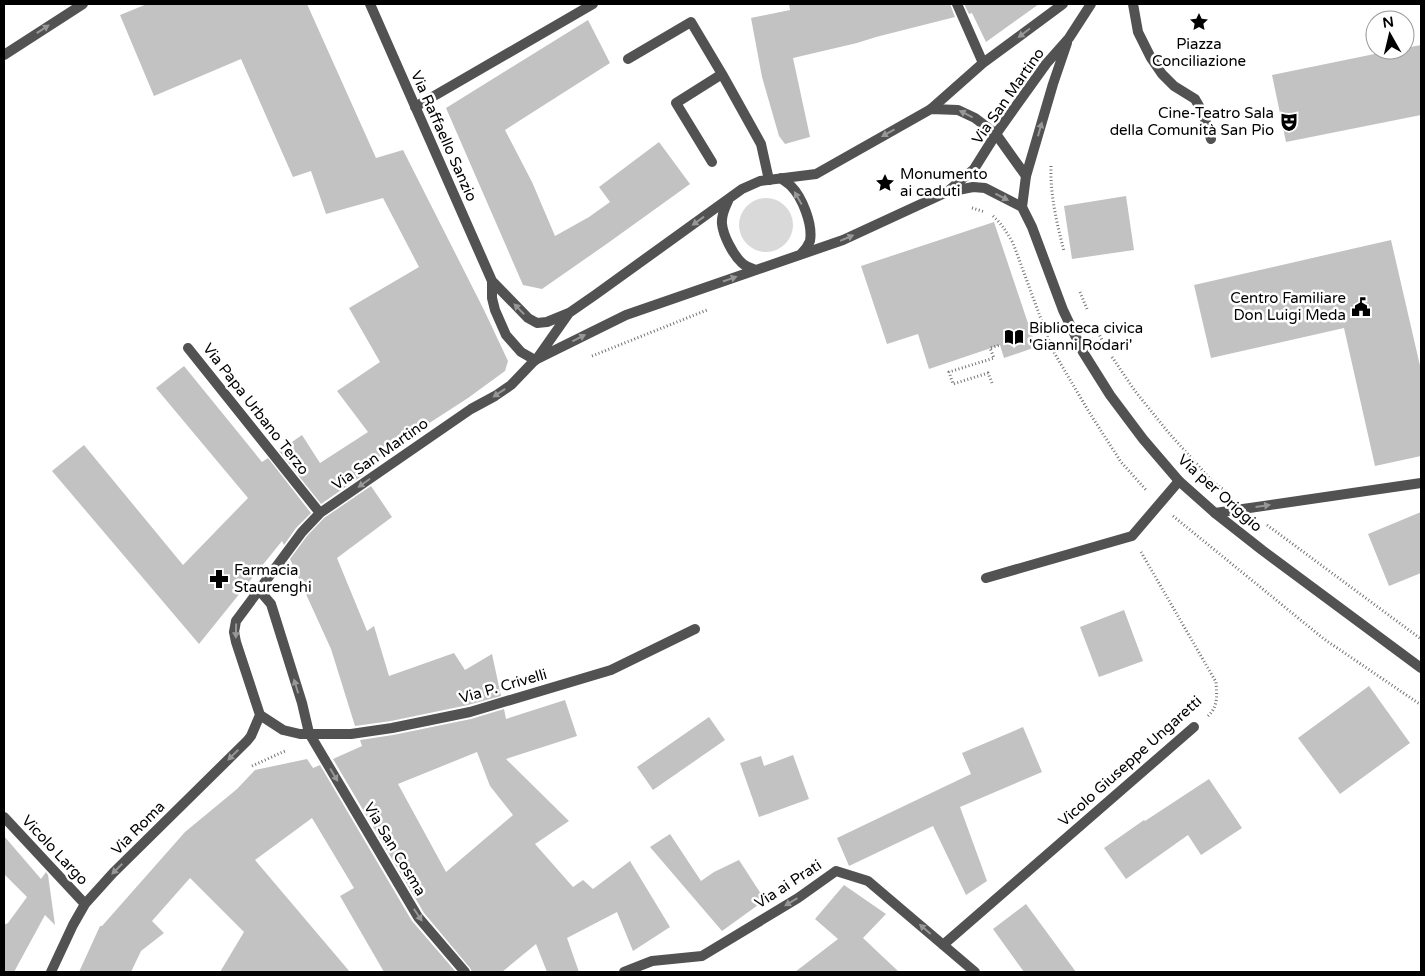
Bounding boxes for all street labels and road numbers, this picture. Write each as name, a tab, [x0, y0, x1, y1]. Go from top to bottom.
street label: Via San Martino	[968, 44, 1048, 148]
street label: Via Raffaello Sanzio	[407, 68, 481, 204]
street label: Via Papa Urbano Terzo	[199, 340, 313, 478]
street label: Via San Martino	[328, 414, 432, 494]
street label: Via per Origgio	[1174, 450, 1266, 536]
street label: Via P. Crivelli	[457, 665, 549, 707]
street label: Vicolo Giuseppe Ungaretti	[1055, 692, 1205, 830]
street label: Via Roma	[107, 797, 169, 859]
street label: Via San Cosma	[360, 799, 430, 899]
street label: Vicolo Largo	[18, 811, 92, 889]
street label: Via ai Prati	[751, 856, 825, 912]

